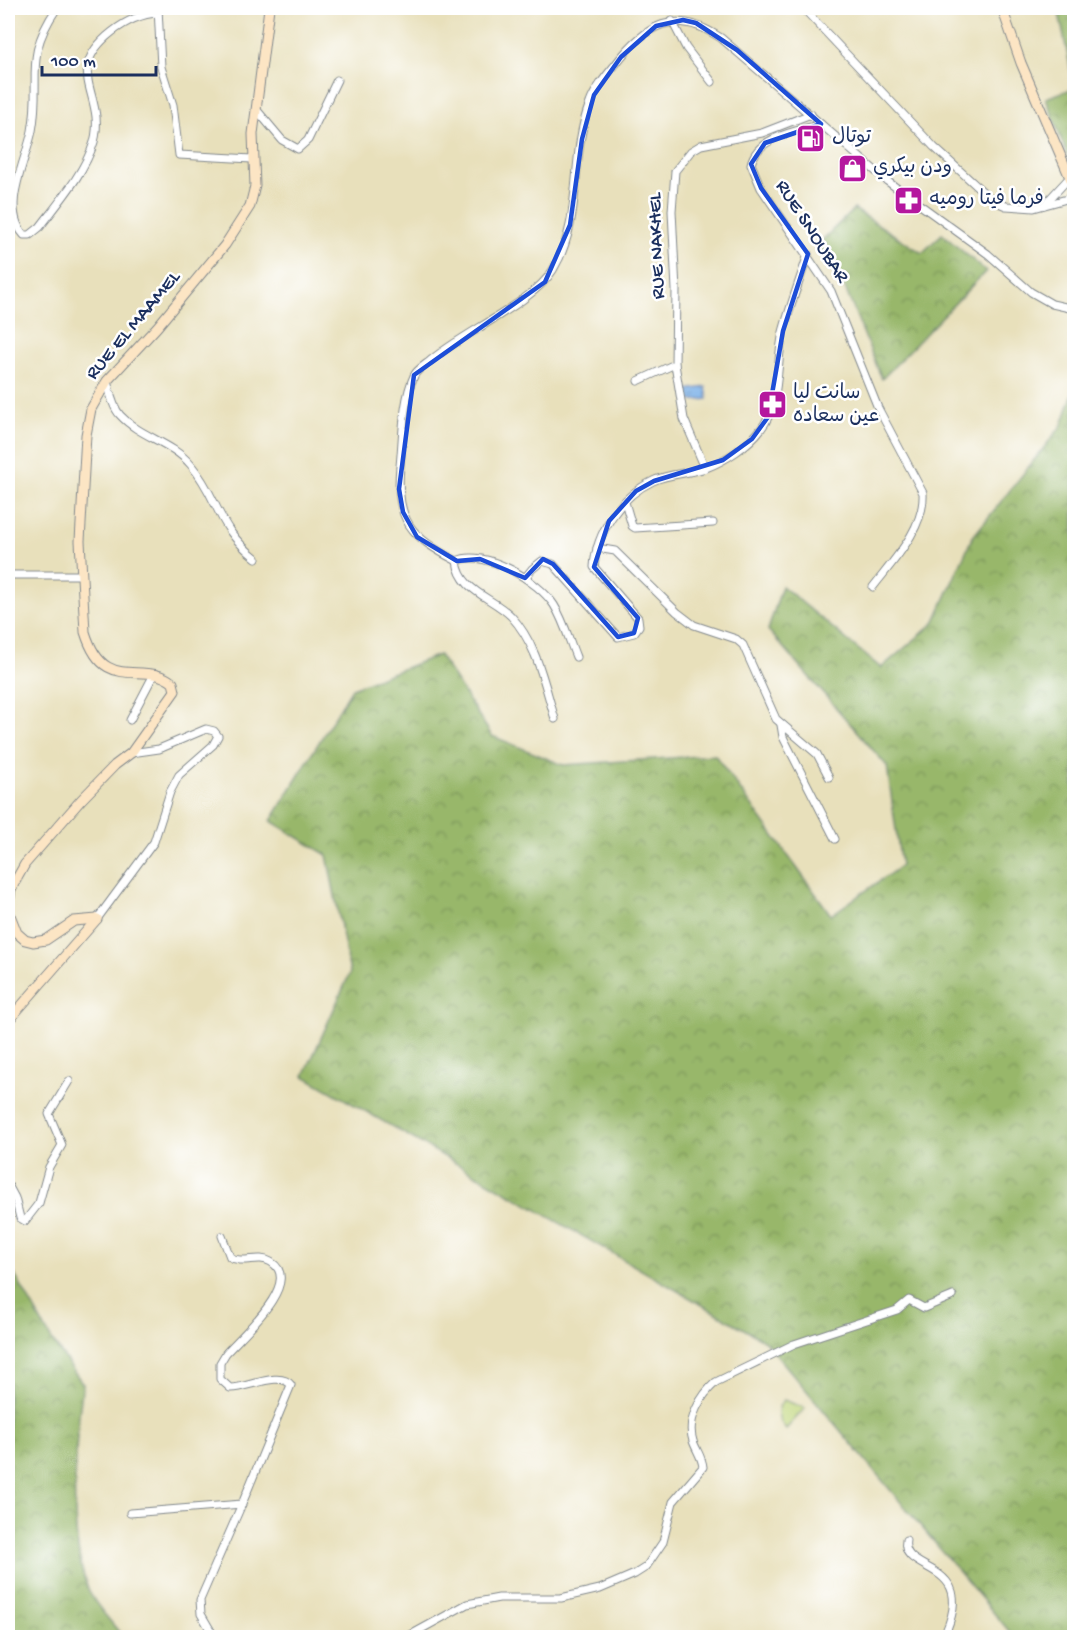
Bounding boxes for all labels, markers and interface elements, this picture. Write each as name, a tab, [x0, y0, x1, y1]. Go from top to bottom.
scale bar	[42, 39, 156, 77]
text: 100 m	[50, 52, 96, 73]
fuel station icon: توتال	[795, 122, 827, 154]
place label: توتال	[832, 126, 871, 150]
shop icon: ودن بيكري	[836, 152, 868, 184]
place label: ودن بيكري	[873, 156, 952, 180]
street label: RUE SNOUBAR	[769, 176, 854, 289]
pharmacy icon: فرما فيتا روميه	[892, 184, 924, 216]
place label: فرما فيتا روميه	[929, 188, 1044, 212]
street label: RUE NAKHEL	[645, 192, 671, 300]
street label: RUE EL MAAMEL	[82, 266, 187, 385]
place label: سانت ليا عين سعاده	[793, 382, 879, 429]
pharmacy icon: سانت ليا عين سعاده	[756, 389, 788, 421]

